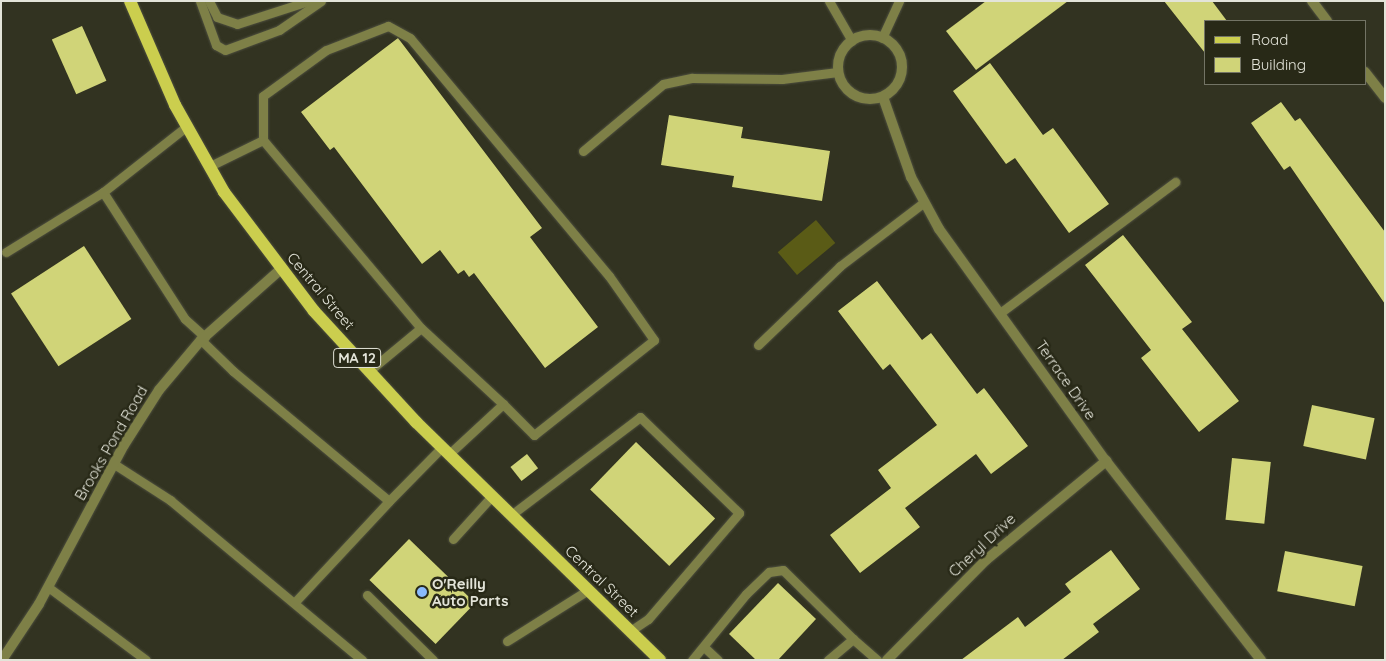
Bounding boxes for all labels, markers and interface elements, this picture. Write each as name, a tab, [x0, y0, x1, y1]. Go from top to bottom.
legend	[1204, 20, 1366, 85]
text: Road	[1251, 30, 1288, 49]
text: Building	[1251, 55, 1306, 74]
street label: Central Street	[283, 249, 359, 333]
street label: Terrace Drive	[1032, 337, 1100, 423]
road number: MA 12	[332, 346, 382, 369]
street label: Brooks Pond Road	[71, 382, 151, 504]
street label: Cheryl Drive	[945, 510, 1019, 580]
street label: Central Street	[561, 541, 643, 621]
place label: O'Reilly Auto Parts	[432, 574, 508, 609]
marker: O'Reilly Auto Parts	[416, 586, 428, 598]

